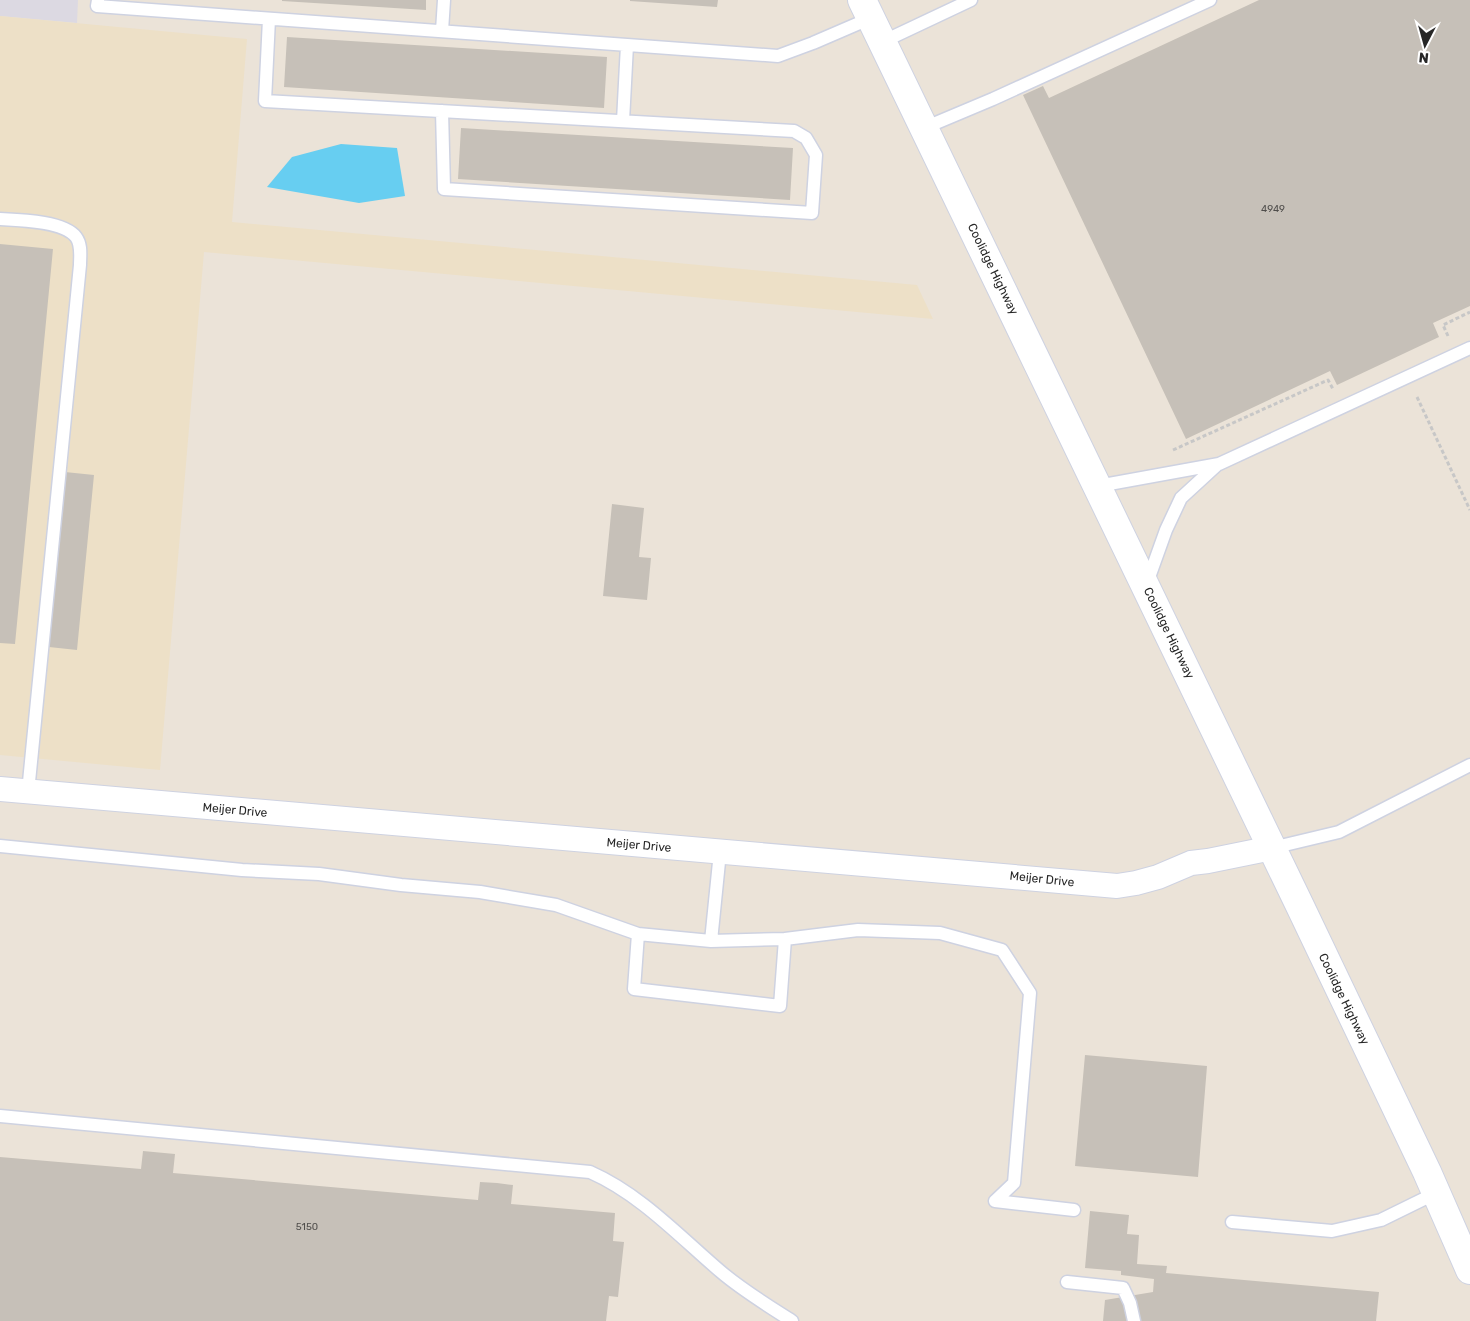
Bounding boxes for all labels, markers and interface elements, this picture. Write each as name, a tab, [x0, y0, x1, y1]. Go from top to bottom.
north arrow	[1400, 20, 1450, 70]
text: N	[1418, 48, 1430, 66]
house number: 4949	[1261, 203, 1285, 215]
street label: Coolidge Highway	[965, 221, 1021, 317]
street label: Coolidge Highway	[1141, 585, 1197, 681]
street label: Meijer Drive	[202, 800, 268, 820]
street label: Meijer Drive	[606, 835, 672, 855]
street label: Meijer Drive	[1009, 869, 1075, 889]
street label: Coolidge Highway	[1316, 951, 1372, 1047]
house number: 5150	[296, 1221, 318, 1233]

